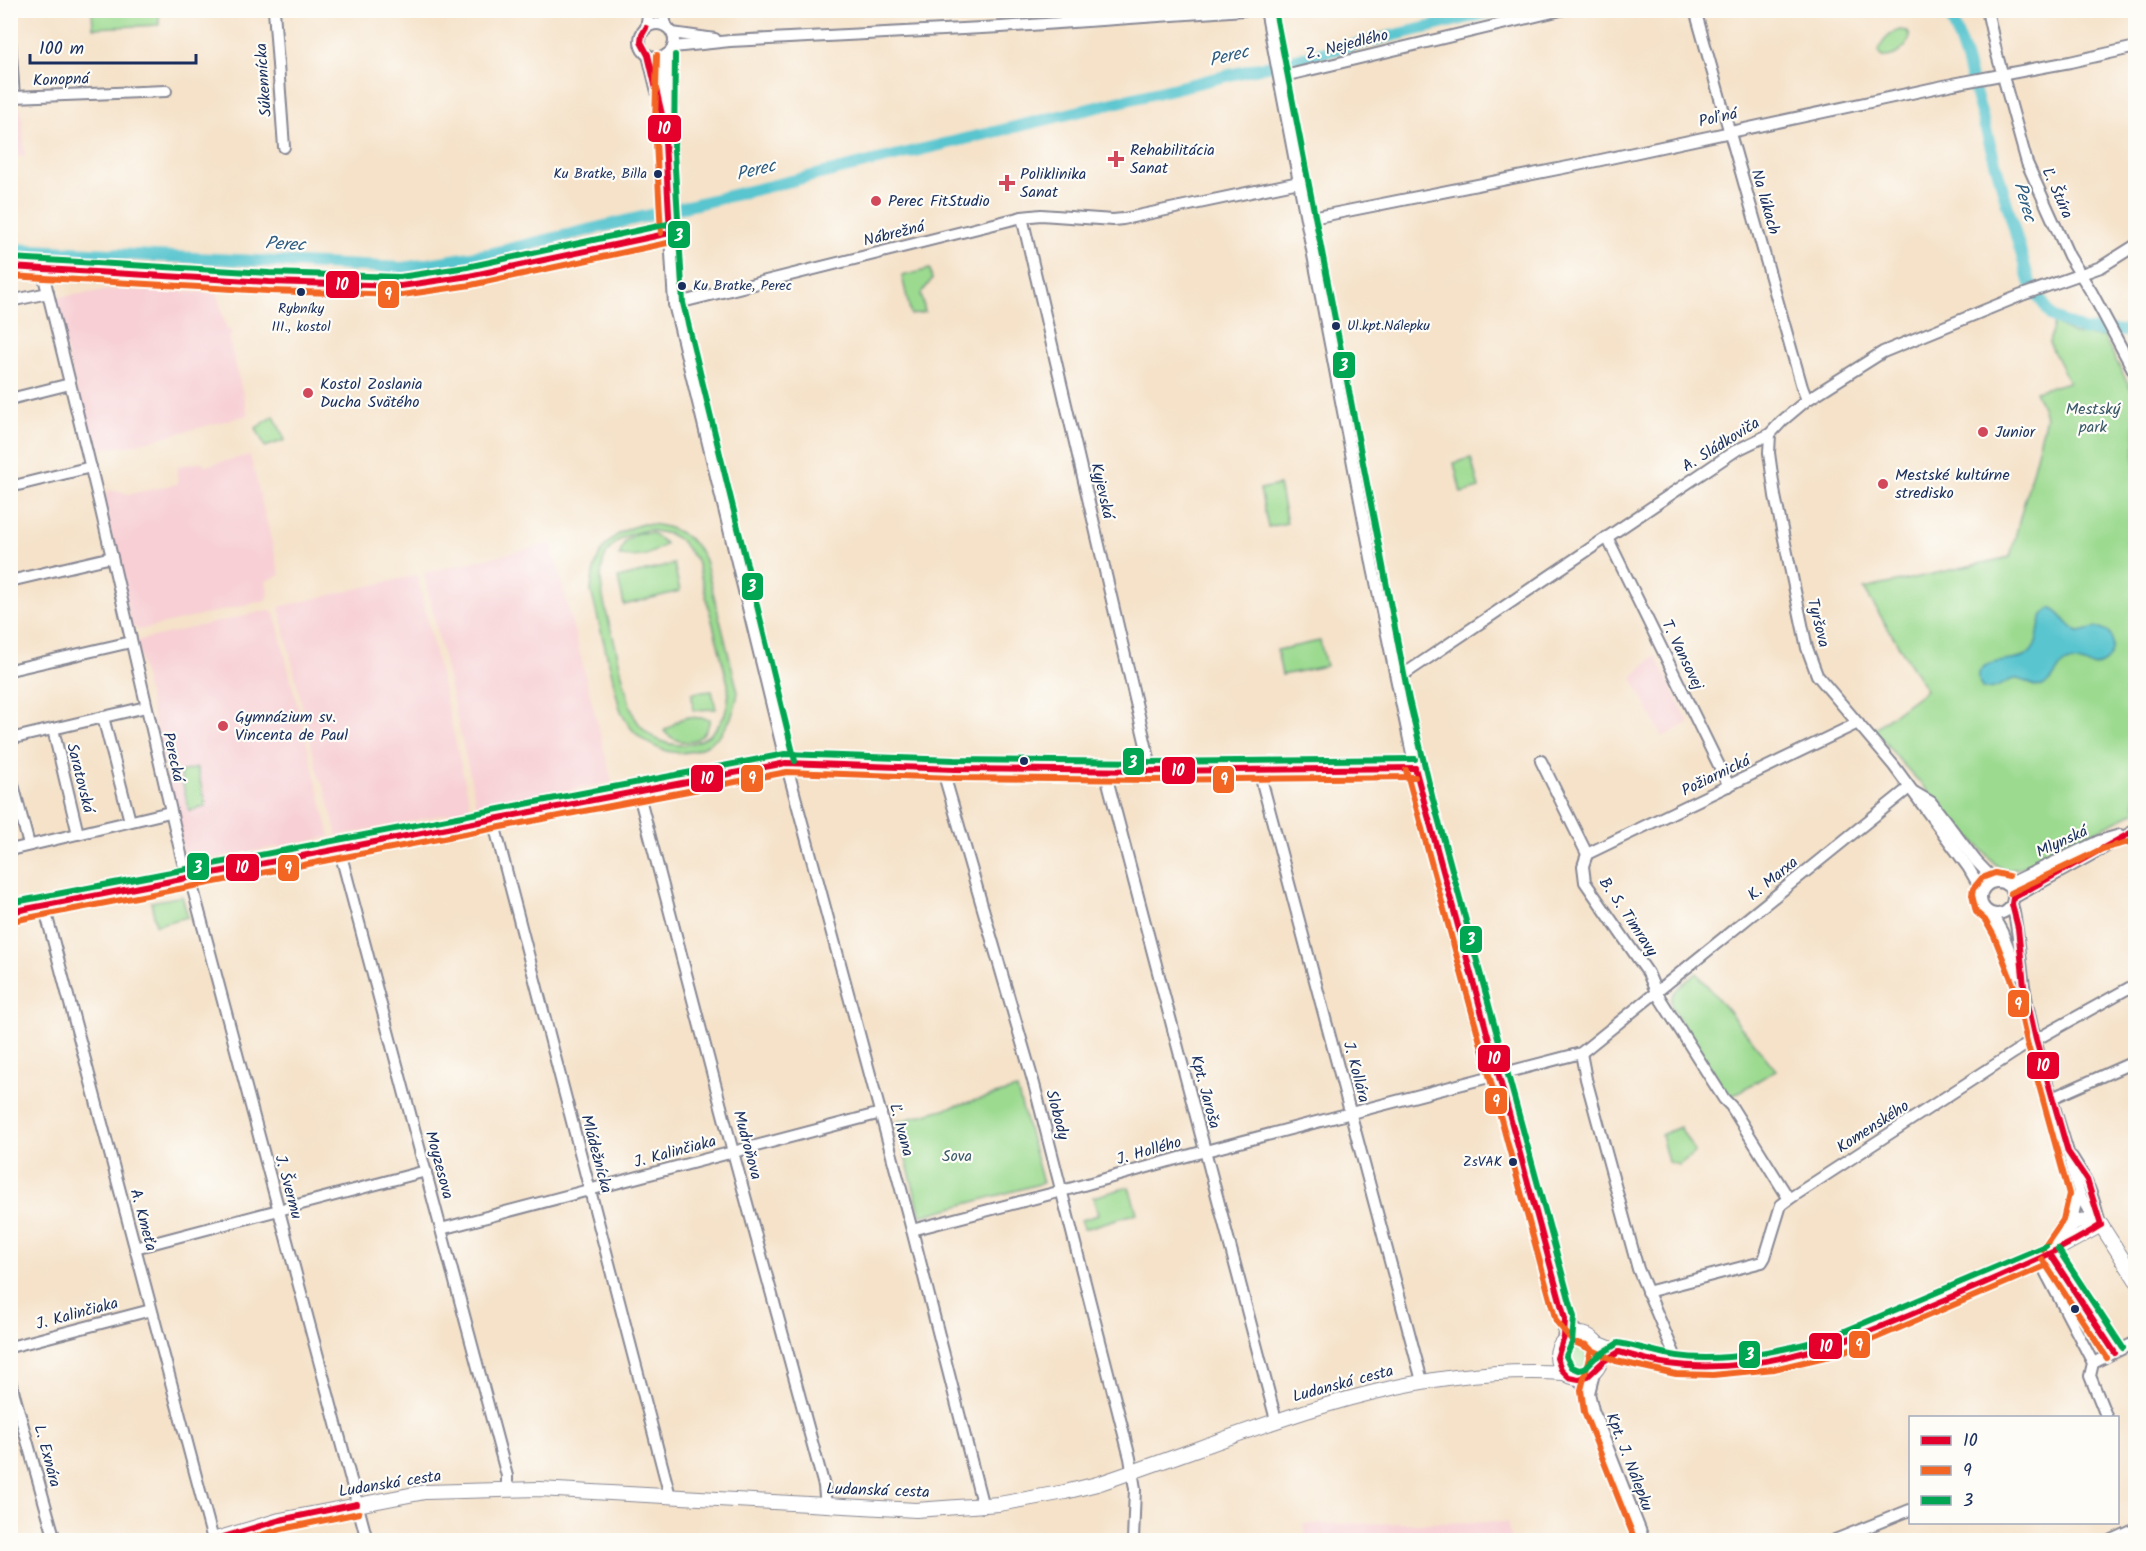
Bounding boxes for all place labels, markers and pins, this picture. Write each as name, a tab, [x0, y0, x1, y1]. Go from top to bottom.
place label: Rehabilitácia Sanat	[1130, 138, 1215, 181]
marker: Rehabilitácia Sanat	[1107, 150, 1125, 168]
place label: Poliklinika Sanat	[1020, 162, 1086, 205]
place label: Ku Bratke, Billa	[553, 163, 647, 185]
marker: Ku Bratke, Billa	[652, 168, 664, 180]
marker: Poliklinika Sanat	[998, 174, 1016, 192]
place label: Perec FitStudio	[888, 189, 990, 214]
marker: Perec FitStudio	[869, 194, 883, 208]
place label: Ku Bratke, Perec	[693, 275, 792, 297]
marker: Ku Bratke, Perec	[676, 280, 688, 292]
marker: Rybníky III., kostol	[295, 286, 307, 298]
place label: Rybníky III., kostol	[271, 298, 331, 338]
place label: Ul.kpt.Nálepku	[1347, 315, 1430, 337]
marker: Ul.kpt.Nálepku	[1330, 320, 1342, 332]
place label: Kostol Zoslania Ducha Svätého	[320, 372, 423, 415]
marker: Kostol Zoslania Ducha Svätého	[301, 386, 315, 400]
place label: Junior	[1995, 420, 2037, 445]
marker: Junior	[1976, 425, 1990, 439]
place label: Mestské kultúrne stredisko	[1895, 463, 2010, 506]
marker: Mestské kultúrne stredisko	[1876, 477, 1890, 491]
place label: Gymnázium sv. Vincenta de Paul	[235, 705, 348, 748]
marker: Gymnázium sv. Vincenta de Paul	[216, 719, 230, 733]
unlabelled marker	[1018, 755, 1030, 767]
place label: ZsVAK	[1463, 1151, 1503, 1173]
marker: ZsVAK	[1507, 1156, 1519, 1168]
unlabelled marker	[2069, 1303, 2081, 1315]

